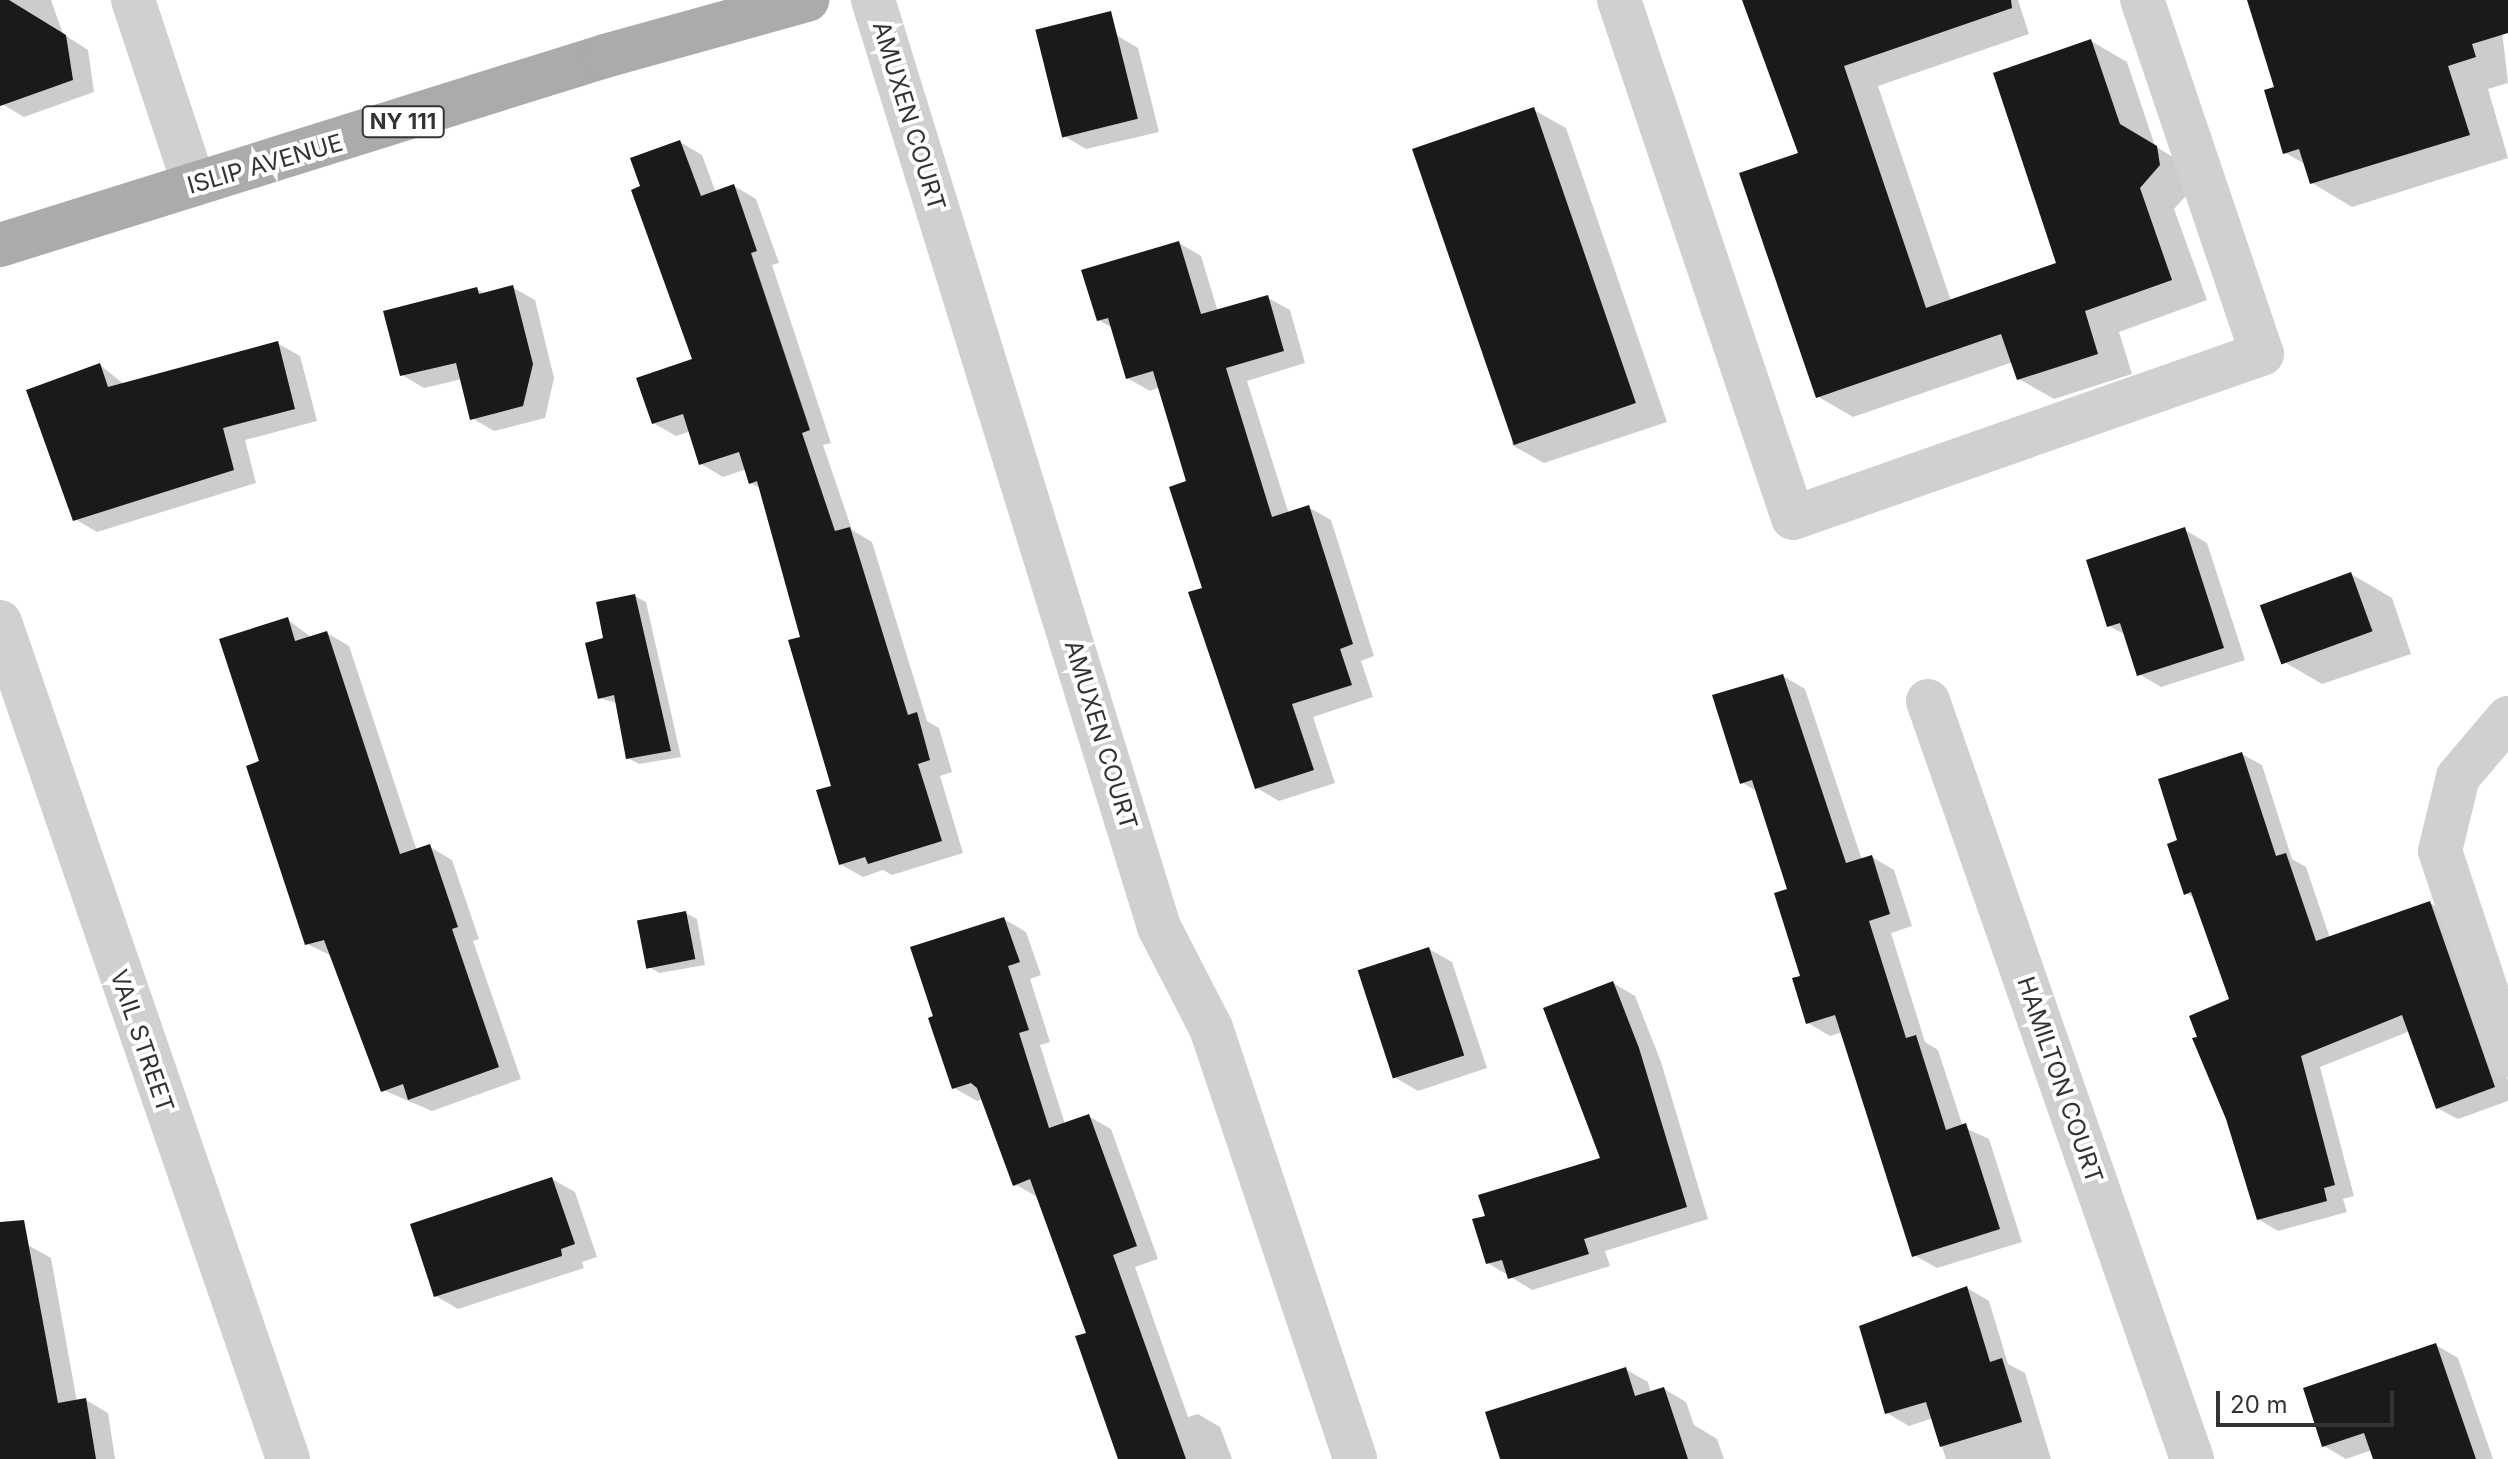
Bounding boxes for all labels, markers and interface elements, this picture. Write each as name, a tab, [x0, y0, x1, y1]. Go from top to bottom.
street label: AMUXEN COURT	[867, 18, 951, 214]
road number: NY 111	[361, 104, 445, 140]
street label: ISLIP AVENUE	[184, 128, 346, 200]
street label: AMUXEN COURT	[1059, 637, 1143, 833]
street label: VAIL STREET	[104, 966, 180, 1116]
street label: HAMILTON COURT	[2011, 973, 2109, 1187]
scale bar	[2220, 1375, 2398, 1425]
text: 20 m	[2230, 1390, 2288, 1419]

